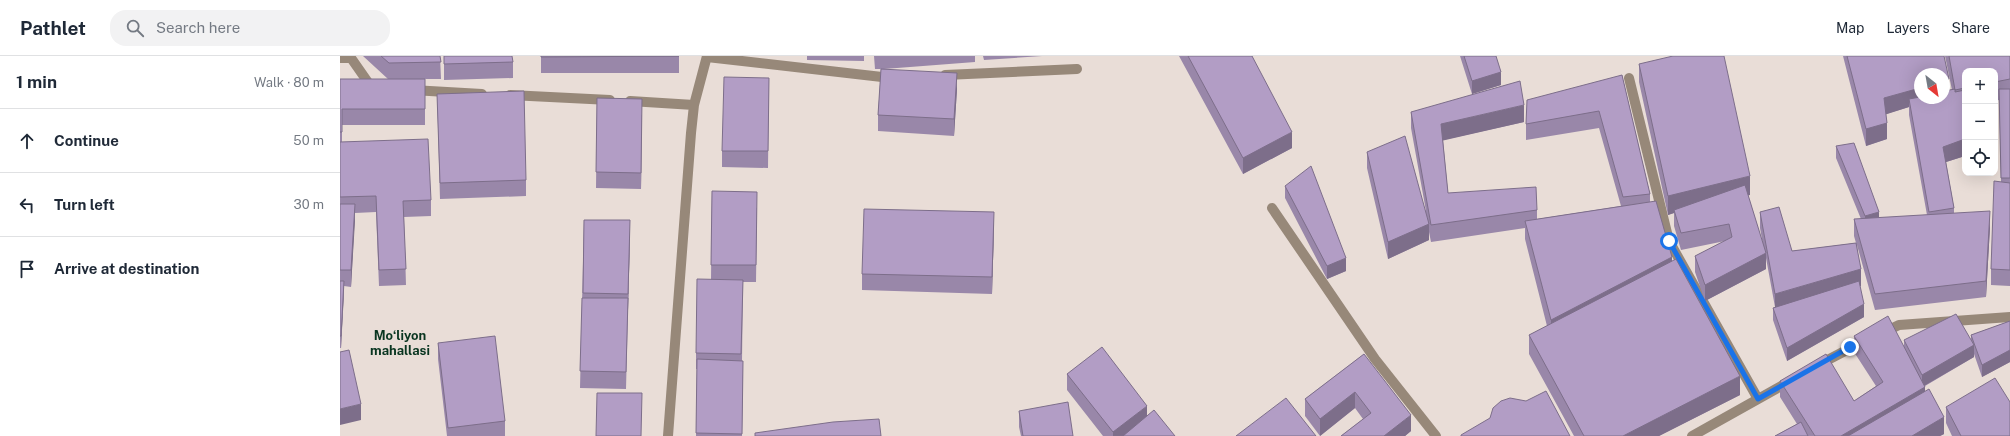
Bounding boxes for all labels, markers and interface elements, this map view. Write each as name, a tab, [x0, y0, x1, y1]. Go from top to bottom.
search box	[110, 10, 390, 46]
text: Pathlet	[20, 17, 86, 39]
icon: search	[124, 17, 146, 39]
text: Search here	[156, 19, 240, 36]
text: Map	[1836, 20, 1864, 36]
text: Layers	[1886, 20, 1930, 36]
text: Share	[1952, 20, 1990, 36]
north arrow	[1914, 68, 1950, 104]
map controls	[1962, 68, 1998, 176]
button: +	[1962, 68, 1998, 104]
text: 1 min	[16, 72, 57, 92]
text: Walk · 80 m	[254, 75, 324, 90]
button: −	[1962, 104, 1998, 140]
icon: ahead	[16, 130, 38, 152]
text: Continue	[54, 132, 119, 149]
text: 50 m	[293, 133, 324, 148]
button: locate	[1962, 140, 1998, 176]
icon: left	[16, 194, 38, 216]
text: Turn left	[54, 196, 115, 213]
text: 30 m	[294, 197, 324, 212]
route start	[1660, 232, 1678, 250]
icon: arrive	[16, 258, 38, 280]
text: Arrive at destination	[54, 260, 199, 277]
district label: Moʻliyon mahallasi	[370, 328, 430, 358]
route end	[1841, 338, 1859, 356]

